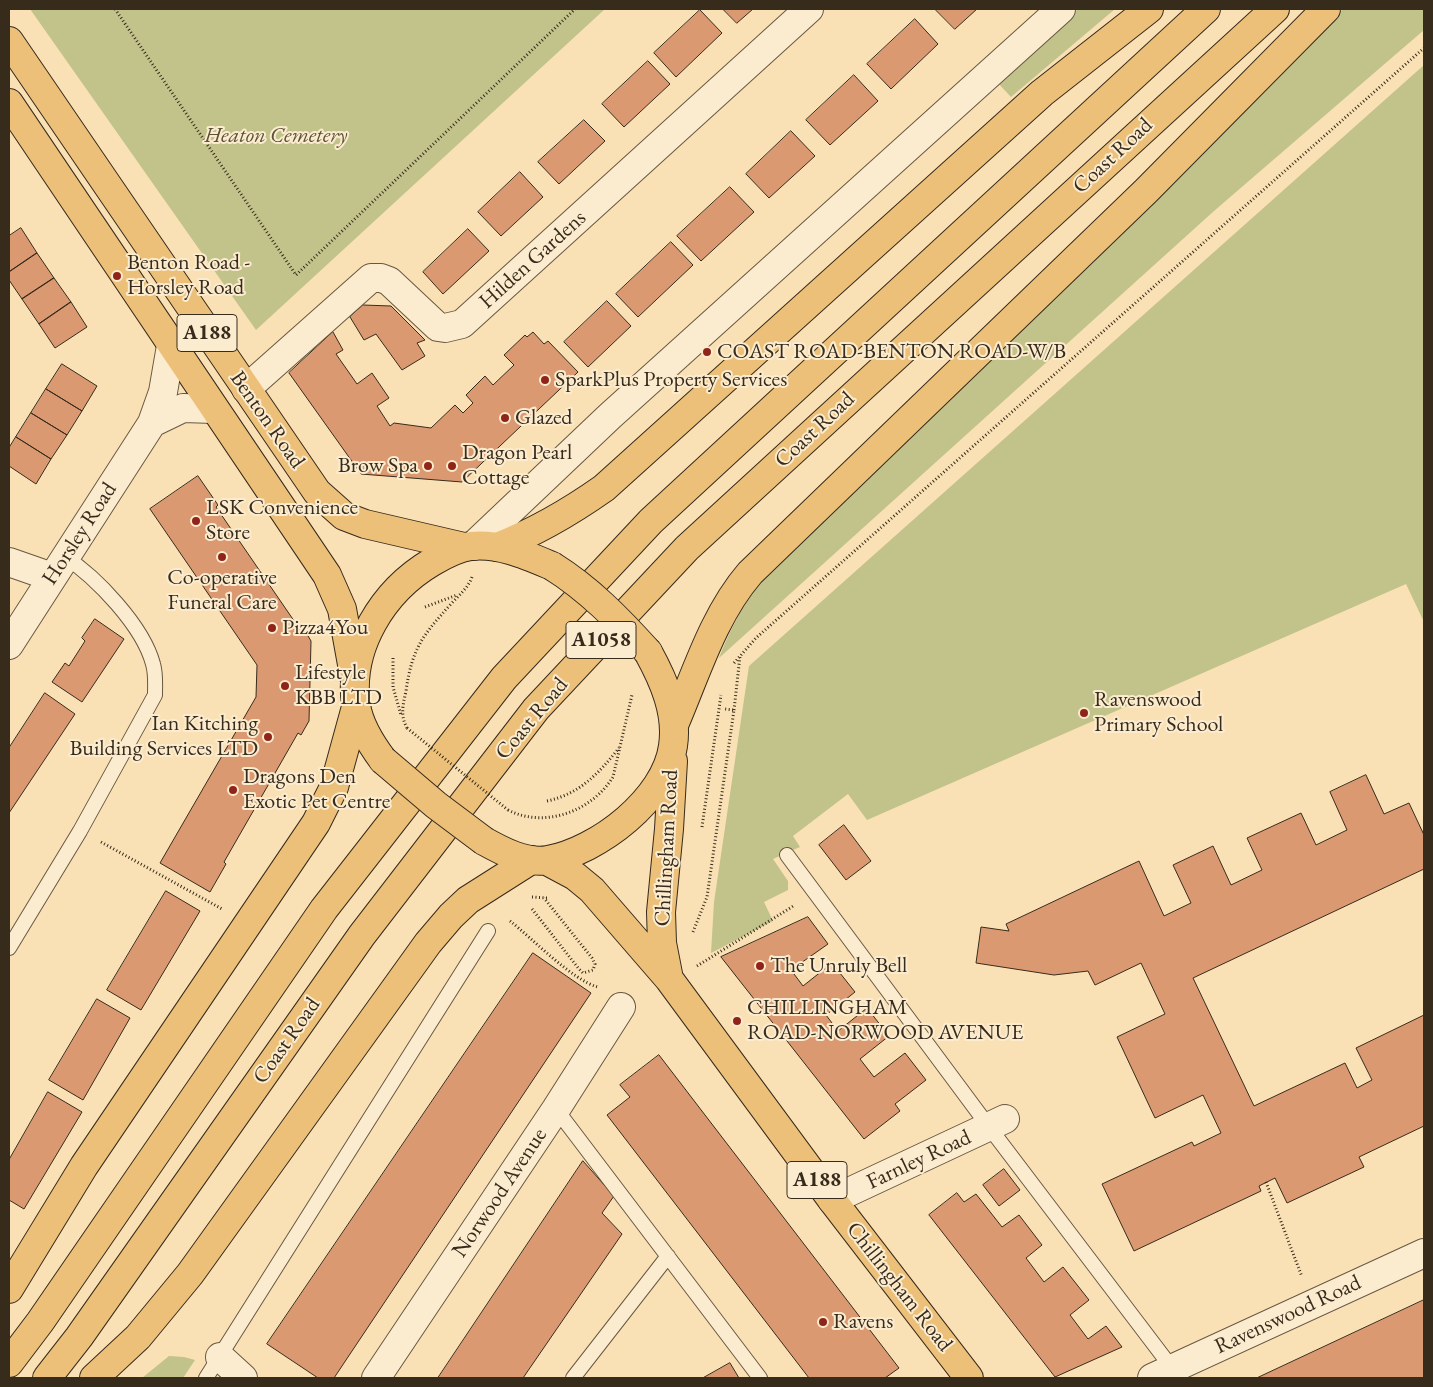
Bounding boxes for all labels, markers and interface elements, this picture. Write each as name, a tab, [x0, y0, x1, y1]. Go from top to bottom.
street label: Coast Road	[1068, 112, 1158, 200]
park label: Heaton Cemetery	[204, 123, 348, 149]
street label: Hilden Gardens	[474, 205, 592, 315]
place label: Benton Road - Horsley Road	[127, 250, 250, 302]
marker: Benton Road - Horsley Road	[111, 270, 123, 282]
road number: A188	[177, 314, 237, 352]
place label: COAST ROAD-BENTON ROAD-W/B	[717, 339, 1066, 365]
marker: COAST ROAD-BENTON ROAD-W/B	[701, 346, 713, 358]
street label: Benton Road	[224, 366, 310, 474]
place label: SparkPlus Property Services	[555, 367, 787, 393]
marker: SparkPlus Property Services	[539, 374, 551, 386]
street label: Coast Road	[770, 386, 860, 474]
place label: Glazed	[515, 405, 572, 431]
marker: Glazed	[499, 412, 511, 424]
place label: Dragon Pearl Cottage	[462, 440, 572, 492]
place label: Brow Spa	[338, 453, 418, 479]
marker: Brow Spa	[422, 460, 434, 472]
marker: Dragon Pearl Cottage	[446, 460, 458, 472]
street label: Horsley Road	[37, 478, 123, 590]
place label: LSK Convenience Store	[206, 495, 358, 546]
marker: LSK Convenience Store	[190, 515, 202, 527]
marker: Co-operative Funeral Care	[216, 551, 228, 563]
place label: Co-operative Funeral Care	[167, 565, 277, 616]
place label: Pizza4You	[282, 615, 368, 641]
marker: Pizza4You	[266, 622, 278, 634]
road number: A1058	[566, 622, 636, 658]
place label: Lifestyle KBB LTD	[295, 660, 382, 711]
street label: Coast Road	[490, 672, 574, 766]
marker: Lifestyle KBB LTD	[279, 680, 291, 692]
place label: Ravenswood Primary School	[1094, 687, 1223, 738]
marker: Ravenswood Primary School	[1078, 707, 1090, 719]
place label: Ian Kitching Building Services LTD	[69, 711, 258, 762]
marker: Ian Kitching Building Services LTD	[262, 731, 274, 743]
place label: Dragons Den Exotic Pet Centre	[243, 764, 390, 816]
street label: Chillingham Road	[650, 769, 684, 927]
marker: Dragons Den Exotic Pet Centre	[227, 784, 239, 796]
place label: The Unruly Bell	[770, 953, 907, 979]
marker: The Unruly Bell	[754, 960, 766, 972]
street label: Coast Road	[248, 993, 326, 1089]
place label: CHILLINGHAM ROAD-NORWOOD AVENUE	[747, 995, 1023, 1046]
marker: CHILLINGHAM ROAD-NORWOOD AVENUE	[731, 1015, 743, 1027]
street label: Norwood Avenue	[447, 1123, 553, 1263]
street label: Farnley Road	[863, 1124, 975, 1196]
road number: A188	[787, 1162, 847, 1198]
street label: Chillingham Road	[840, 1217, 958, 1357]
street label: Ravenswood Road	[1211, 1270, 1365, 1360]
place label: Ravens	[833, 1309, 893, 1335]
marker: Ravens	[817, 1316, 829, 1328]

